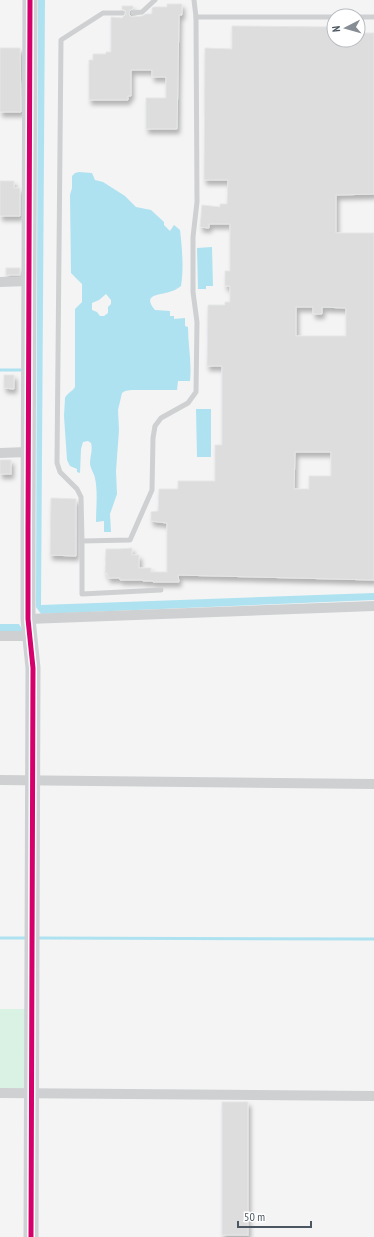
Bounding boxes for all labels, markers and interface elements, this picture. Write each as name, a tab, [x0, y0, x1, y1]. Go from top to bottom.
north arrow	[326, 8, 366, 48]
text: N	[329, 25, 343, 33]
scale bar	[238, 1203, 311, 1229]
text: 50 m	[244, 1209, 265, 1224]

